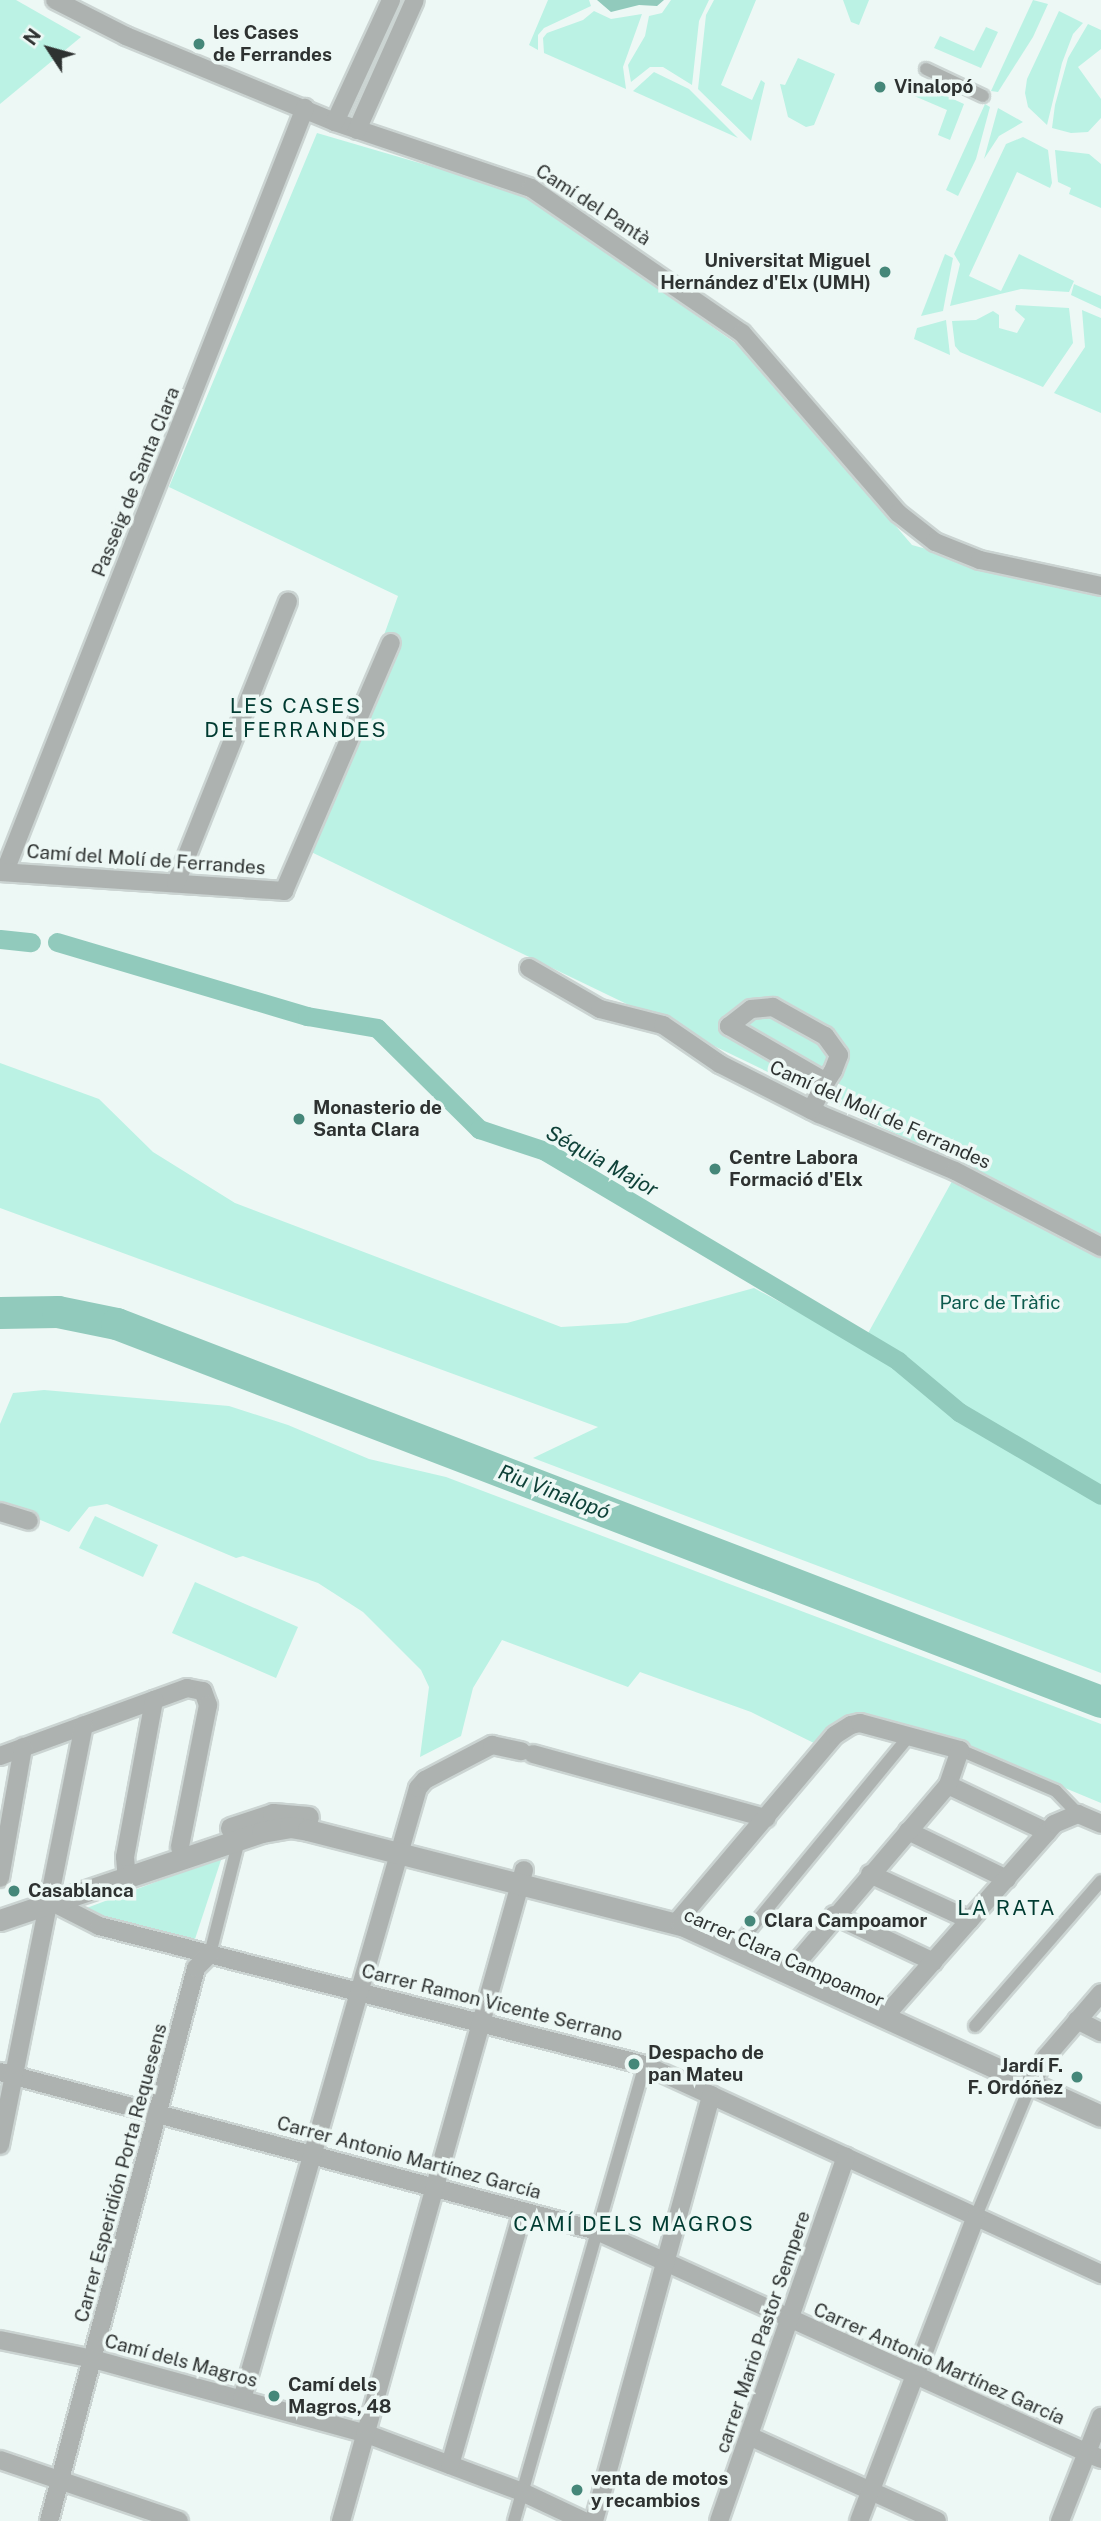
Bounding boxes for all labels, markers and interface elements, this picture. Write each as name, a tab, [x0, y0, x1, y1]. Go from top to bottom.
north arrow	[14, 14, 84, 84]
place label: les Cases de Ferrandes	[213, 22, 332, 66]
text: N	[19, 24, 45, 49]
marker: les Cases de Ferrandes	[191, 36, 207, 52]
place label: Vinalopó	[894, 76, 974, 98]
marker: Vinalopó	[872, 79, 888, 95]
street label: Camí del Pantà	[531, 159, 655, 251]
place label: Universitat Miguel Hernández d'Elx (UMH)	[660, 250, 871, 294]
marker: Universitat Miguel Hernández d'Elx (UMH)	[877, 264, 893, 280]
street label: Passeig de Santa Clara	[87, 384, 185, 580]
district label: LES CASES DE FERRANDES	[206, 693, 386, 743]
street label: Camí del Molí de Ferrandes	[25, 840, 267, 880]
street label: Camí del Molí de Ferrandes	[766, 1056, 994, 1174]
place label: Monasterio de Santa Clara	[313, 1097, 442, 1141]
marker: Monasterio de Santa Clara	[291, 1111, 307, 1127]
water label: Séquia Major	[541, 1120, 663, 1202]
place label: Centre Labora Formació d'Elx	[729, 1147, 863, 1191]
marker: Centre Labora Formació d'Elx	[707, 1161, 723, 1177]
park label: Parc de Tràfic	[939, 1292, 1061, 1314]
water label: Riu Vinalopó	[495, 1459, 613, 1525]
place label: Casablanca	[28, 1880, 134, 1902]
marker: Casablanca	[6, 1883, 22, 1899]
district label: LA RATA	[958, 1895, 1056, 1921]
street label: carrer Clara Campoamor	[680, 1904, 888, 2012]
place label: Clara Campoamor	[764, 1910, 927, 1932]
marker: Clara Campoamor	[742, 1913, 758, 1929]
street label: Carrer Ramon Vicente Serrano	[359, 1959, 625, 2047]
street label: Carrer Esperidión Porta Requesens	[70, 2021, 172, 2325]
place label: Despacho de pan Mateu	[648, 2042, 764, 2086]
place label: Jardí F. F. Ordóñez	[968, 2055, 1063, 2099]
marker: Despacho de pan Mateu	[626, 2056, 642, 2072]
marker: Jardí F. F. Ordóñez	[1069, 2069, 1085, 2085]
street label: Carrer Antonio Martínez García	[274, 2112, 544, 2204]
street label: carrer Mario Pastor Sempere	[711, 2208, 815, 2456]
district label: CAMÍ DELS MAGROS	[515, 2211, 753, 2237]
street label: Carrer Antonio Martínez García	[810, 2298, 1068, 2430]
street label: Camí dels Magros	[102, 2330, 260, 2392]
place label: Camí dels Magros, 48	[288, 2374, 392, 2418]
marker: Camí dels Magros, 48	[266, 2388, 282, 2404]
place label: venta de motos y recambios	[591, 2468, 728, 2512]
marker: venta de motos y recambios	[569, 2482, 585, 2498]

